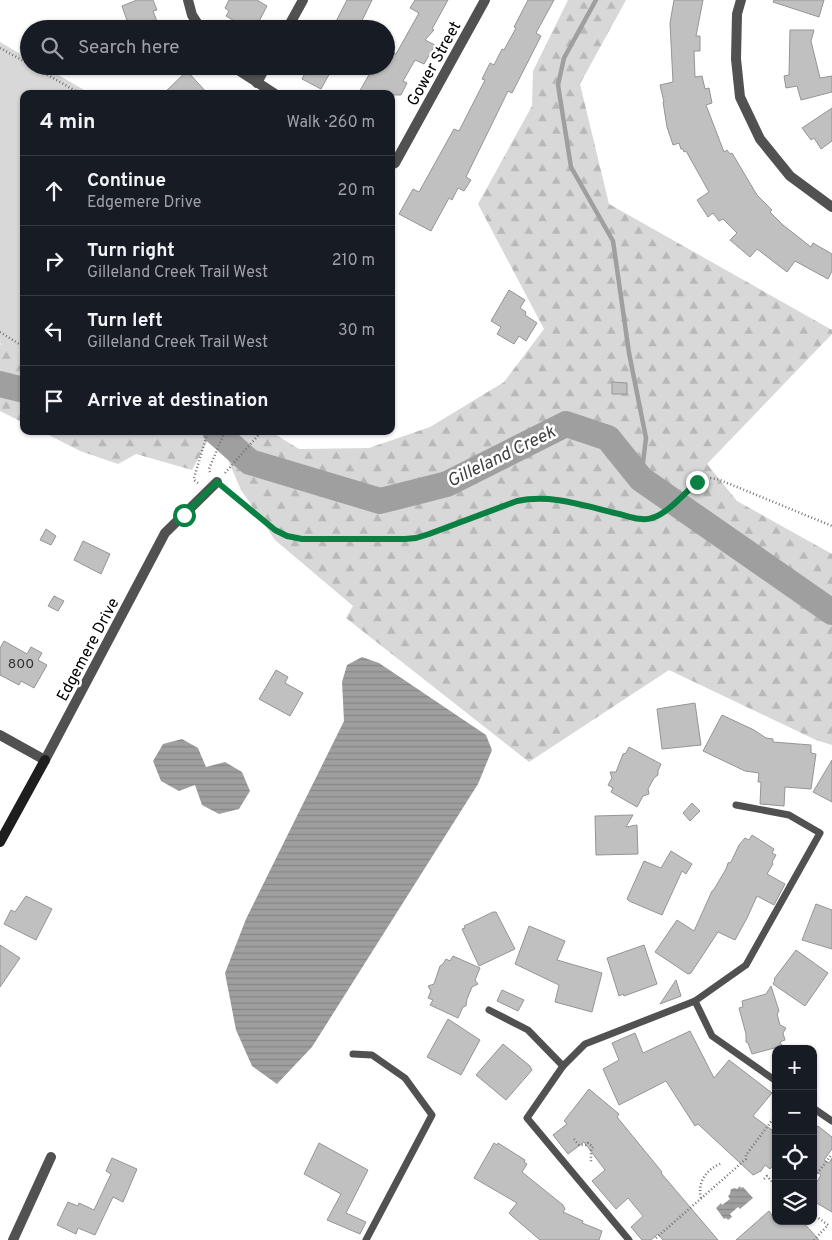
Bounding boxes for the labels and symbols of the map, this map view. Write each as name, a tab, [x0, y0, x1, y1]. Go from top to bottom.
street label: Gower Street	[403, 18, 466, 110]
water label: Gilleland Creek	[444, 421, 560, 493]
route end	[686, 471, 709, 494]
route start	[173, 504, 196, 527]
street label: Edgemere Drive	[53, 595, 124, 705]
house number: 800	[8, 656, 34, 673]

